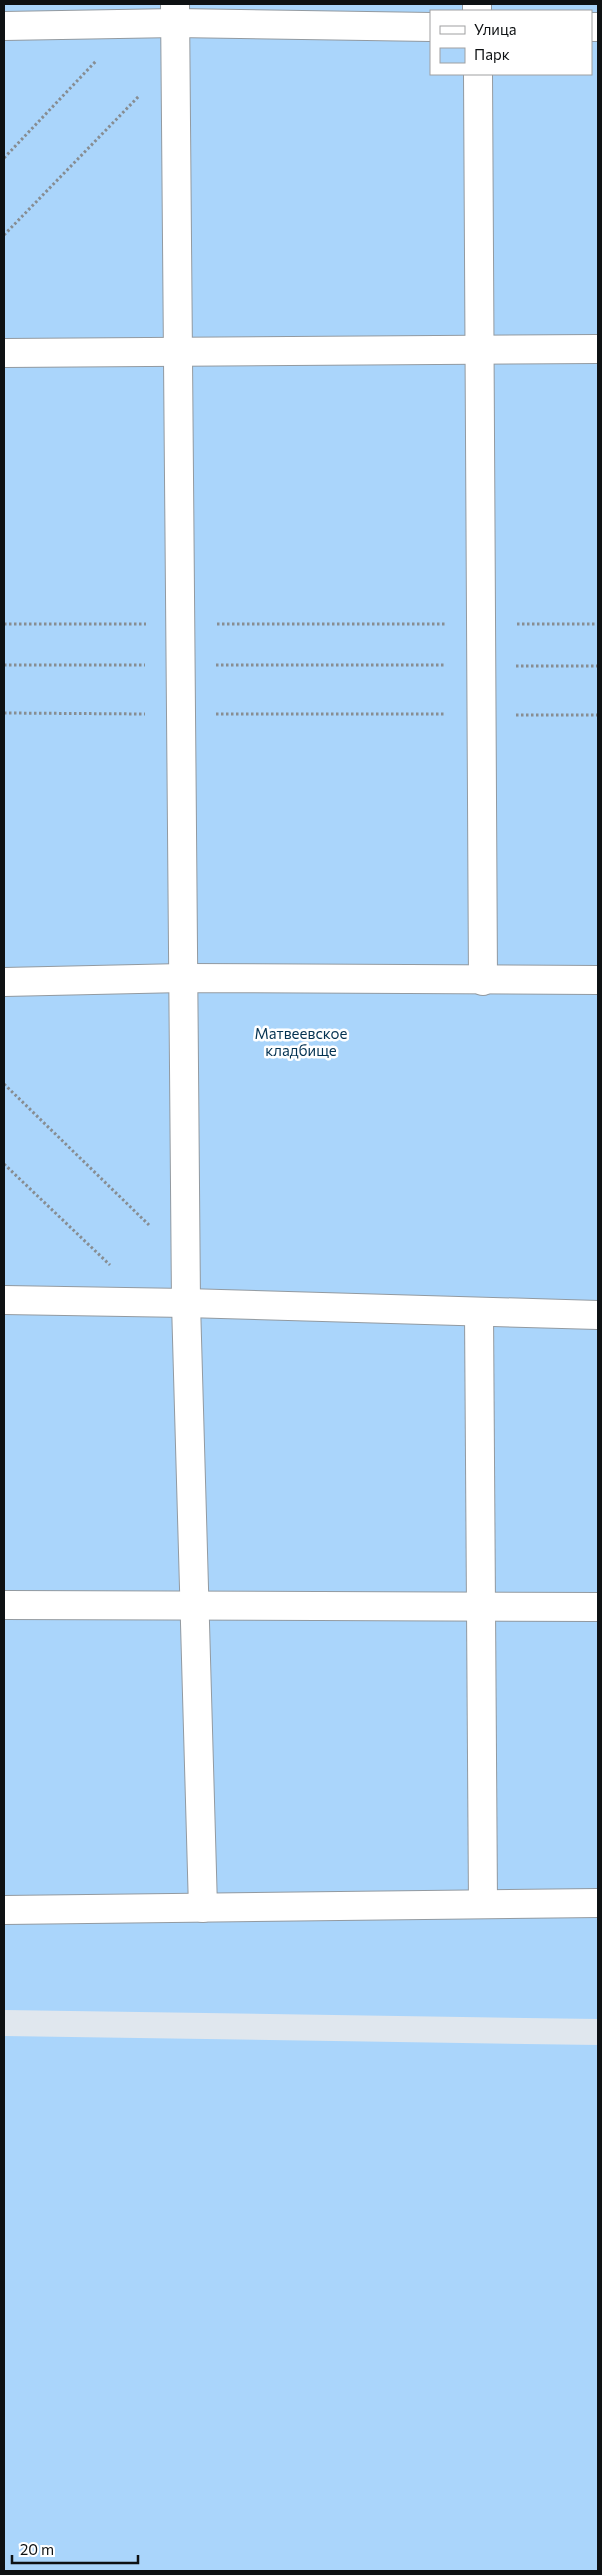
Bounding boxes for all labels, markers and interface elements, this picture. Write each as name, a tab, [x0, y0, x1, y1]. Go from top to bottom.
legend	[430, 10, 592, 75]
text: Улица	[474, 20, 516, 38]
text: Парк	[474, 45, 510, 63]
park label: Матвеевское кладбище	[255, 1024, 347, 1059]
scale bar	[12, 2532, 139, 2564]
text: 20 m	[20, 2540, 54, 2558]

